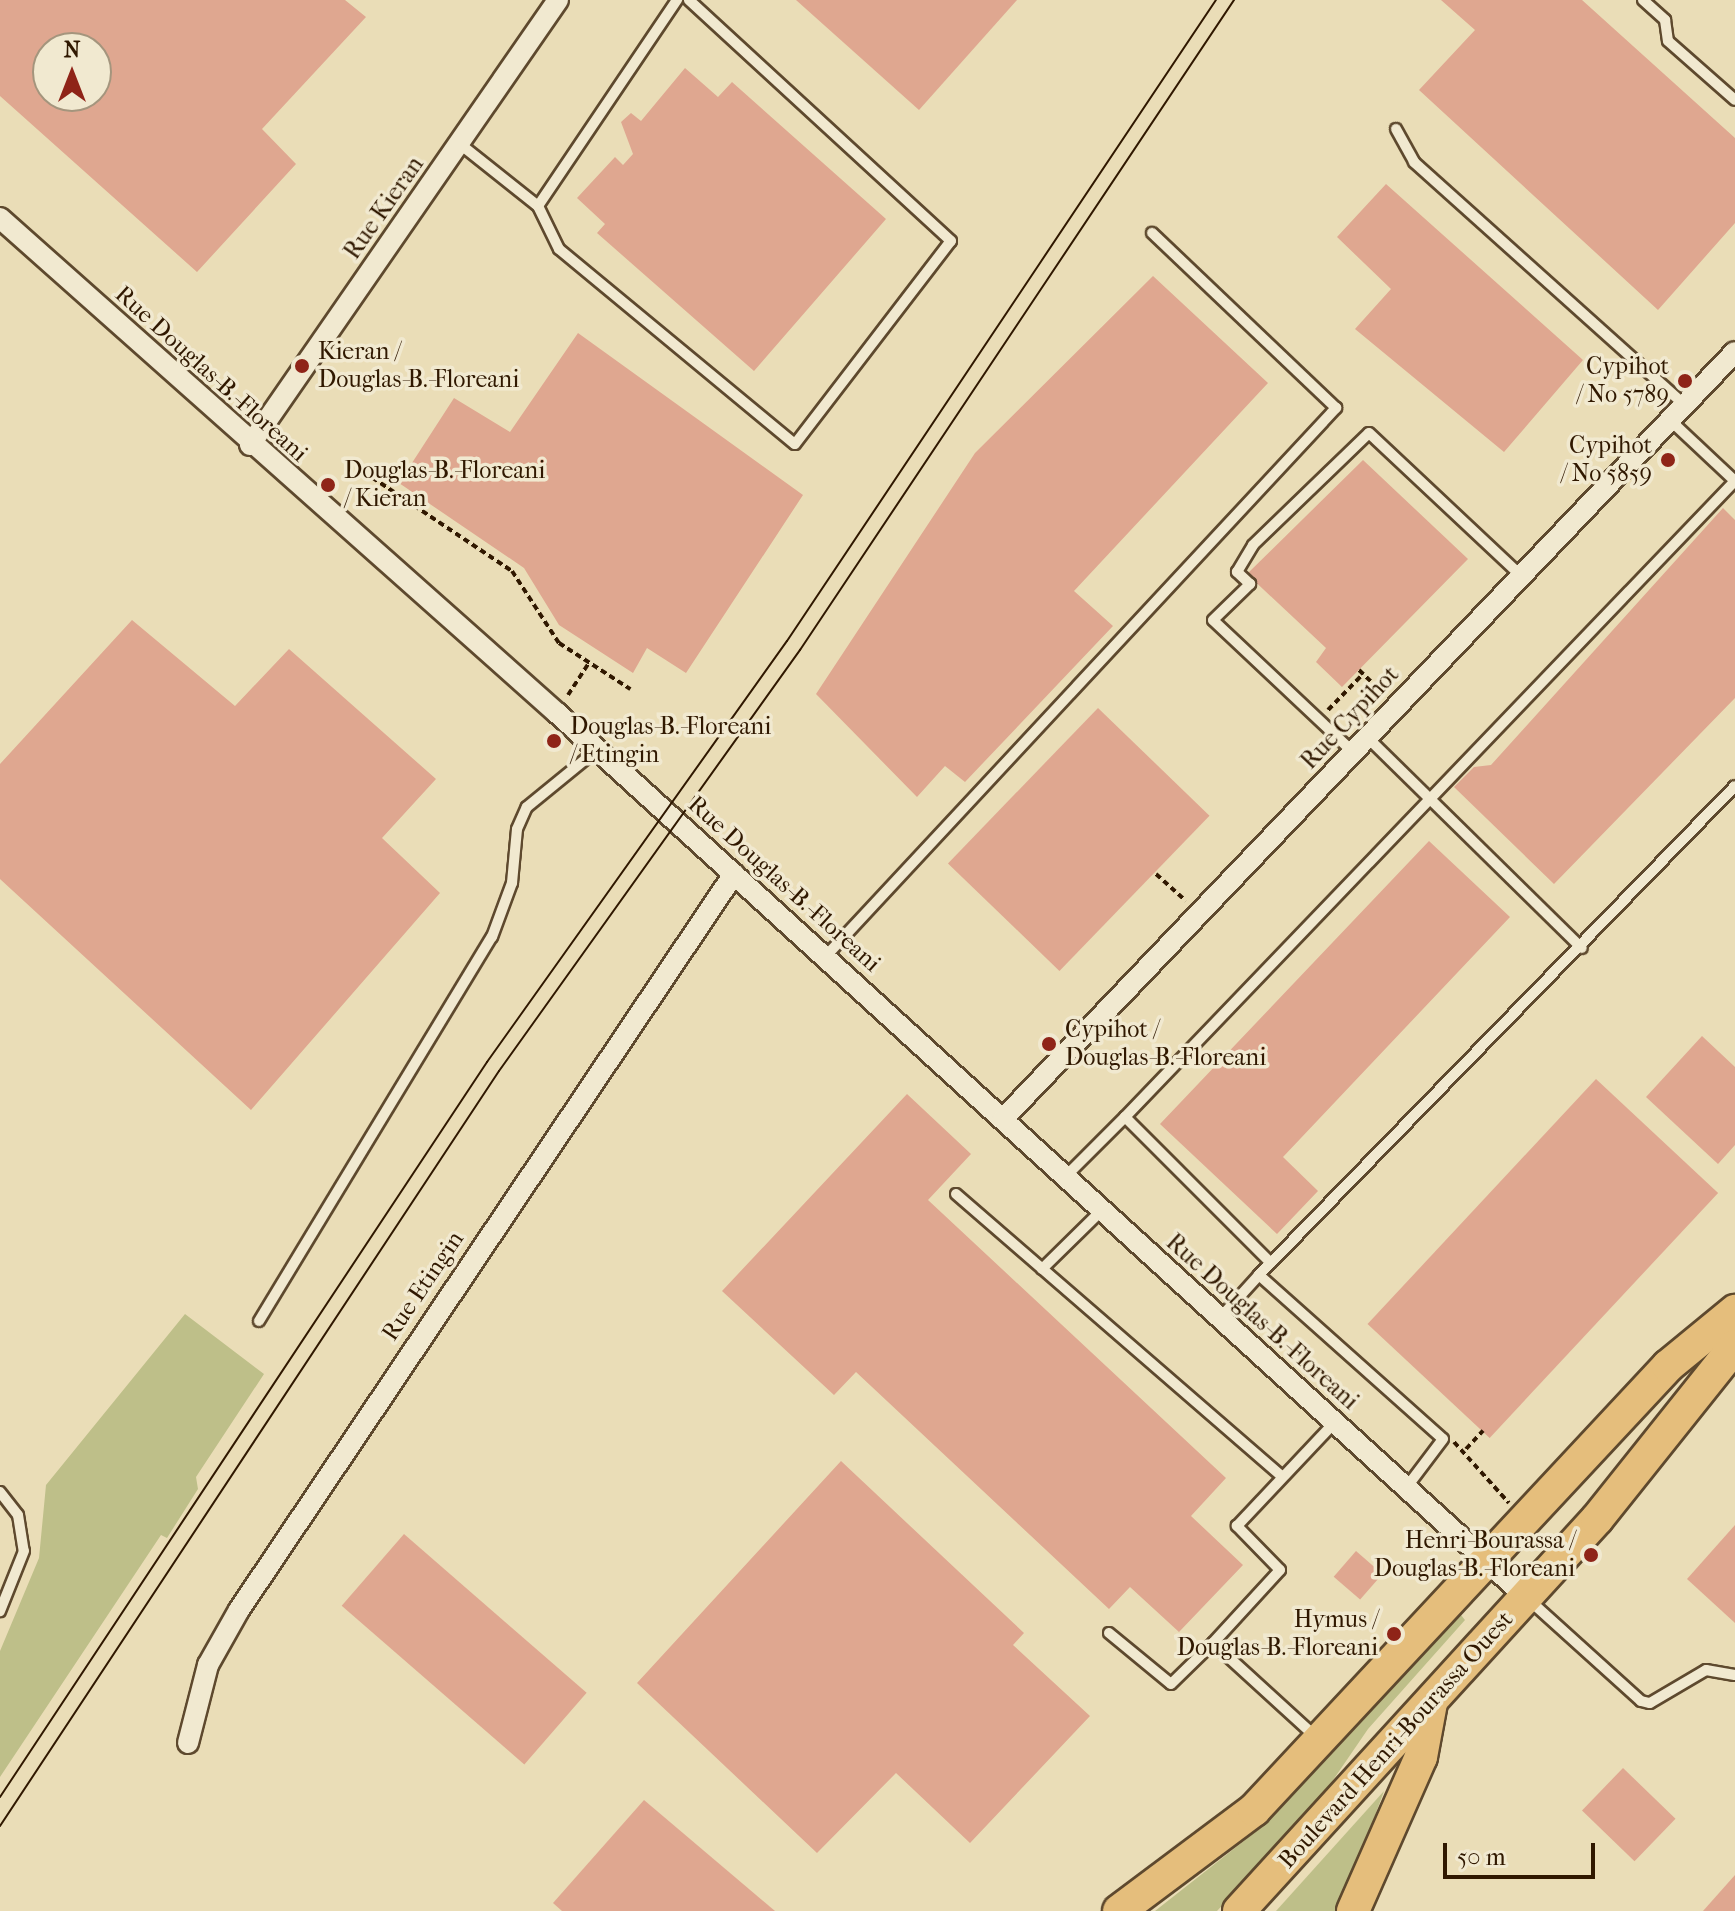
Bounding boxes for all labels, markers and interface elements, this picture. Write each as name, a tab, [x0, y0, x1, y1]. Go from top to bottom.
north arrow	[32, 32, 112, 112]
text: N	[64, 37, 80, 63]
street label: Rue Kieran	[338, 151, 430, 265]
street label: Rue Douglas-B.-Floreani	[109, 280, 313, 468]
place label: Kieran / Douglas-B.-Floreani	[318, 338, 519, 394]
place label: Cypihot / No 5789	[1576, 353, 1669, 409]
marker: Kieran / Douglas-B.-Floreani	[293, 357, 311, 375]
marker: Cypihot / No 5789	[1676, 372, 1694, 390]
place label: Cypihot / No 5859	[1561, 432, 1652, 488]
marker: Cypihot / No 5859	[1659, 451, 1677, 469]
place label: Douglas-B.-Floreani / Kieran	[344, 457, 545, 513]
marker: Douglas-B.-Floreani / Kieran	[319, 476, 337, 494]
street label: Rue Cypihot	[1295, 660, 1405, 776]
place label: Douglas-B.-Floreani / Etingin	[570, 713, 771, 769]
marker: Douglas-B.-Floreani / Etingin	[545, 732, 563, 750]
street label: Rue Douglas-B.-Floreani	[682, 790, 886, 978]
place label: Cypihot / Douglas-B.-Floreani	[1065, 1016, 1266, 1072]
marker: Cypihot / Douglas-B.-Floreani	[1040, 1035, 1058, 1053]
street label: Rue Etingin	[376, 1226, 470, 1346]
street label: Rue Douglas-B.-Floreani	[1160, 1228, 1364, 1416]
place label: Henri-Bourassa / Douglas-B.-Floreani	[1374, 1527, 1575, 1583]
marker: Henri-Bourassa / Douglas-B.-Floreani	[1582, 1546, 1600, 1564]
street label: Boulevard Henri-Bourassa Ouest	[1273, 1605, 1519, 1875]
place label: Hymus / Douglas-B.-Floreani	[1177, 1606, 1378, 1662]
marker: Hymus / Douglas-B.-Floreani	[1385, 1625, 1403, 1643]
scale bar	[1447, 1827, 1599, 1877]
text: 50 m	[1457, 1843, 1506, 1871]

